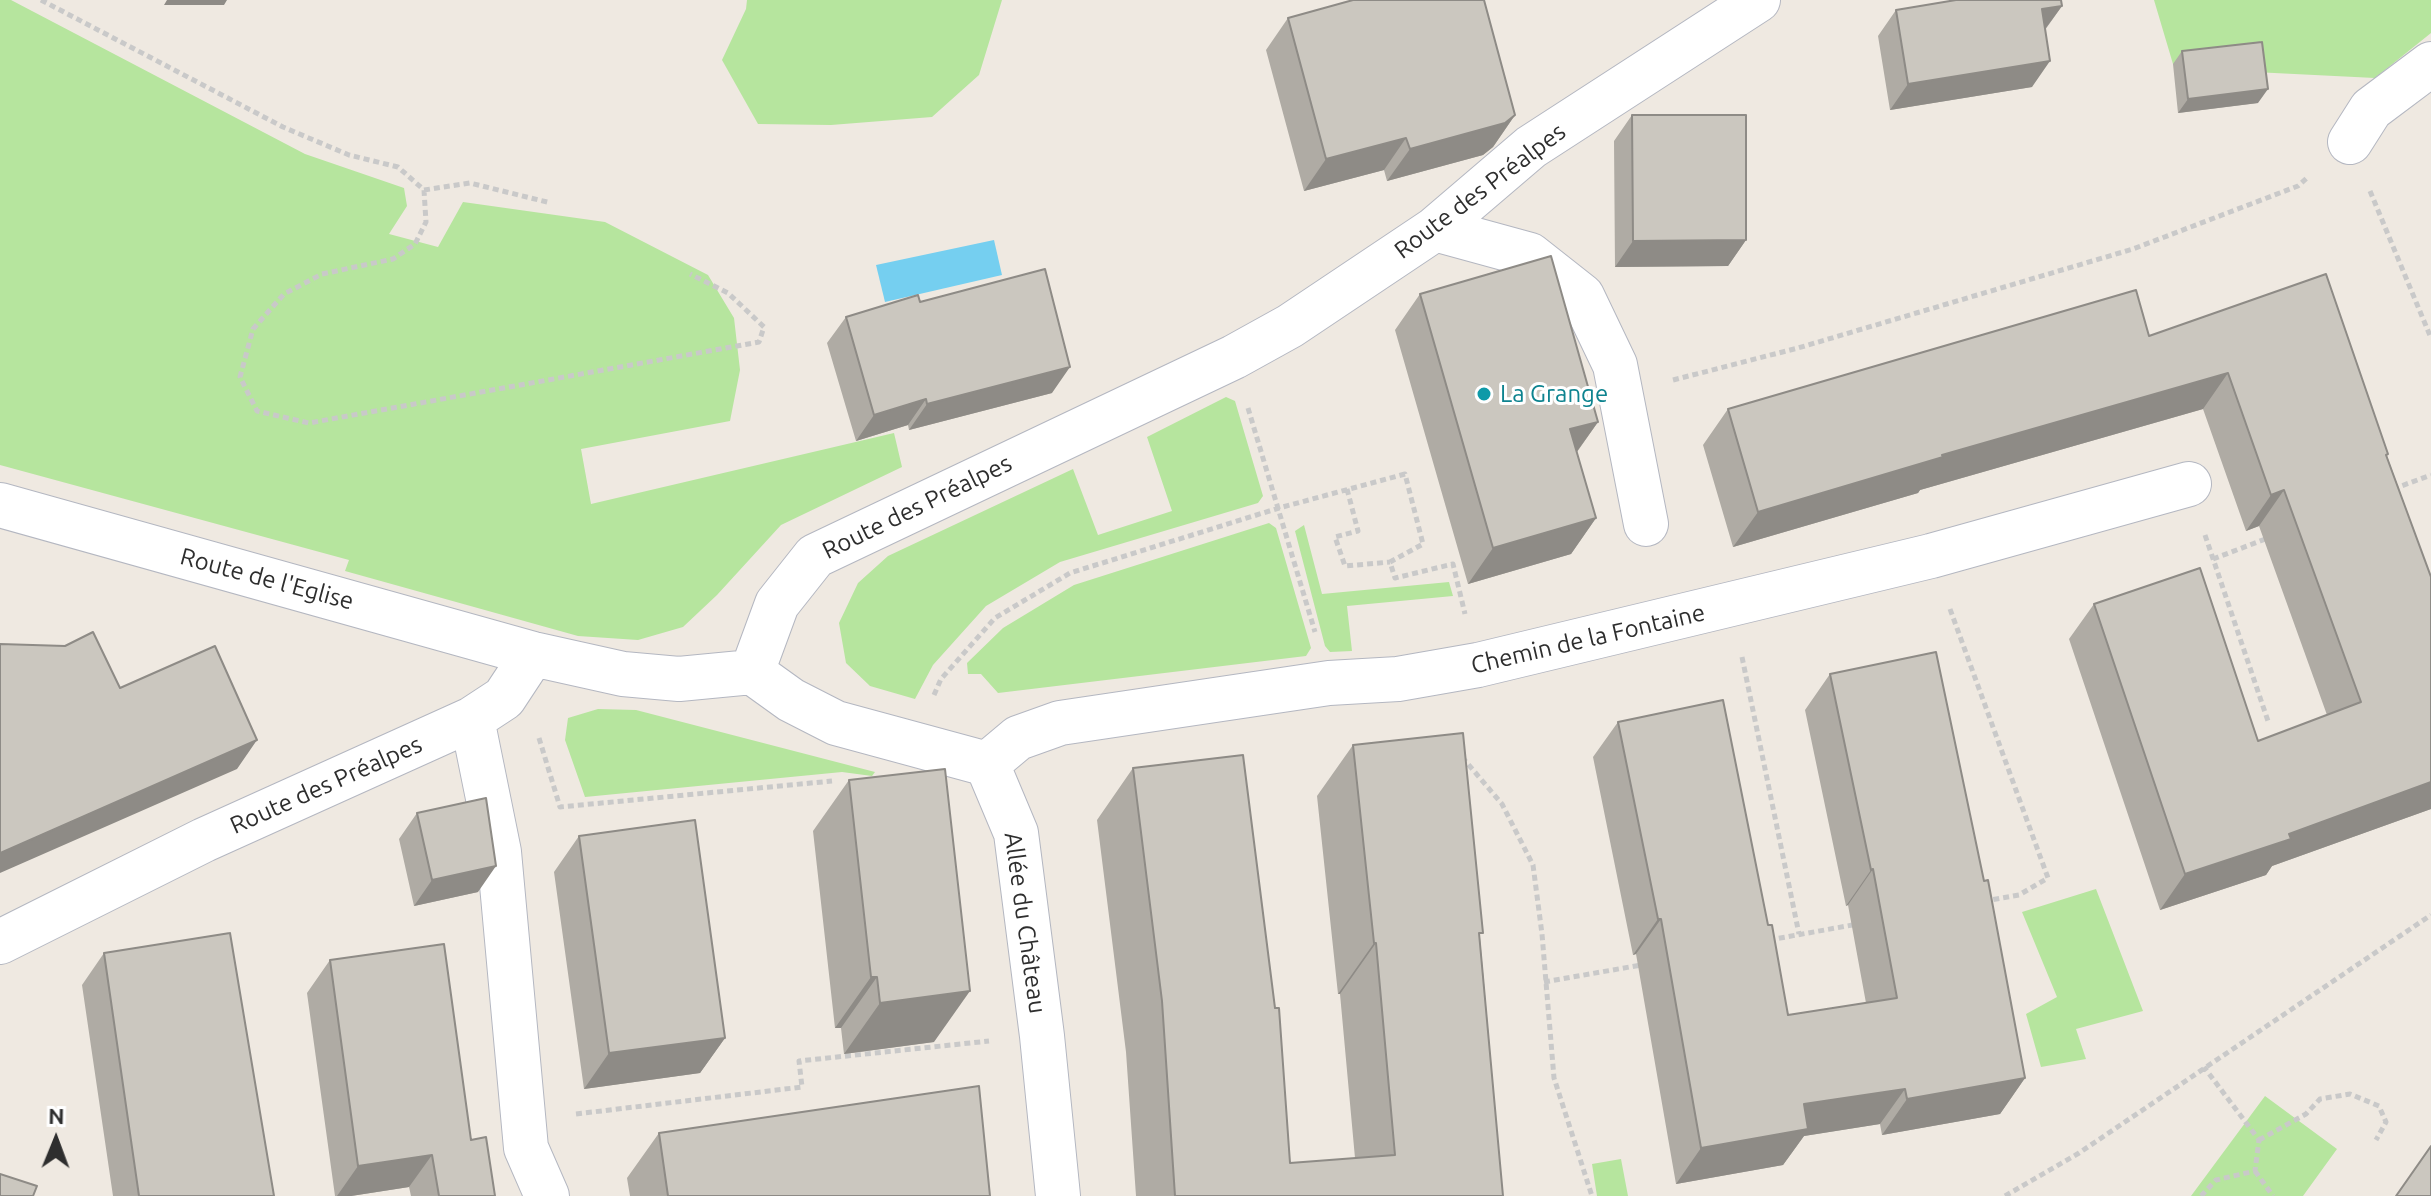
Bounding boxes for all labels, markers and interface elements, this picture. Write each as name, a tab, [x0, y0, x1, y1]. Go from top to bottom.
street label: Route des Préalpes	[1389, 117, 1571, 265]
place label: La Grange	[1500, 380, 1608, 408]
marker: La Grange	[1475, 385, 1493, 403]
street label: Route des Préalpes	[818, 449, 1016, 565]
street label: Route de l'Eglise	[177, 542, 357, 616]
street label: Chemin de la Fontaine	[1468, 598, 1708, 680]
street label: Route des Préalpes	[226, 730, 426, 840]
street label: Allée du Château	[998, 830, 1052, 1016]
north arrow	[16, 1100, 96, 1180]
text: N	[48, 1103, 65, 1128]

